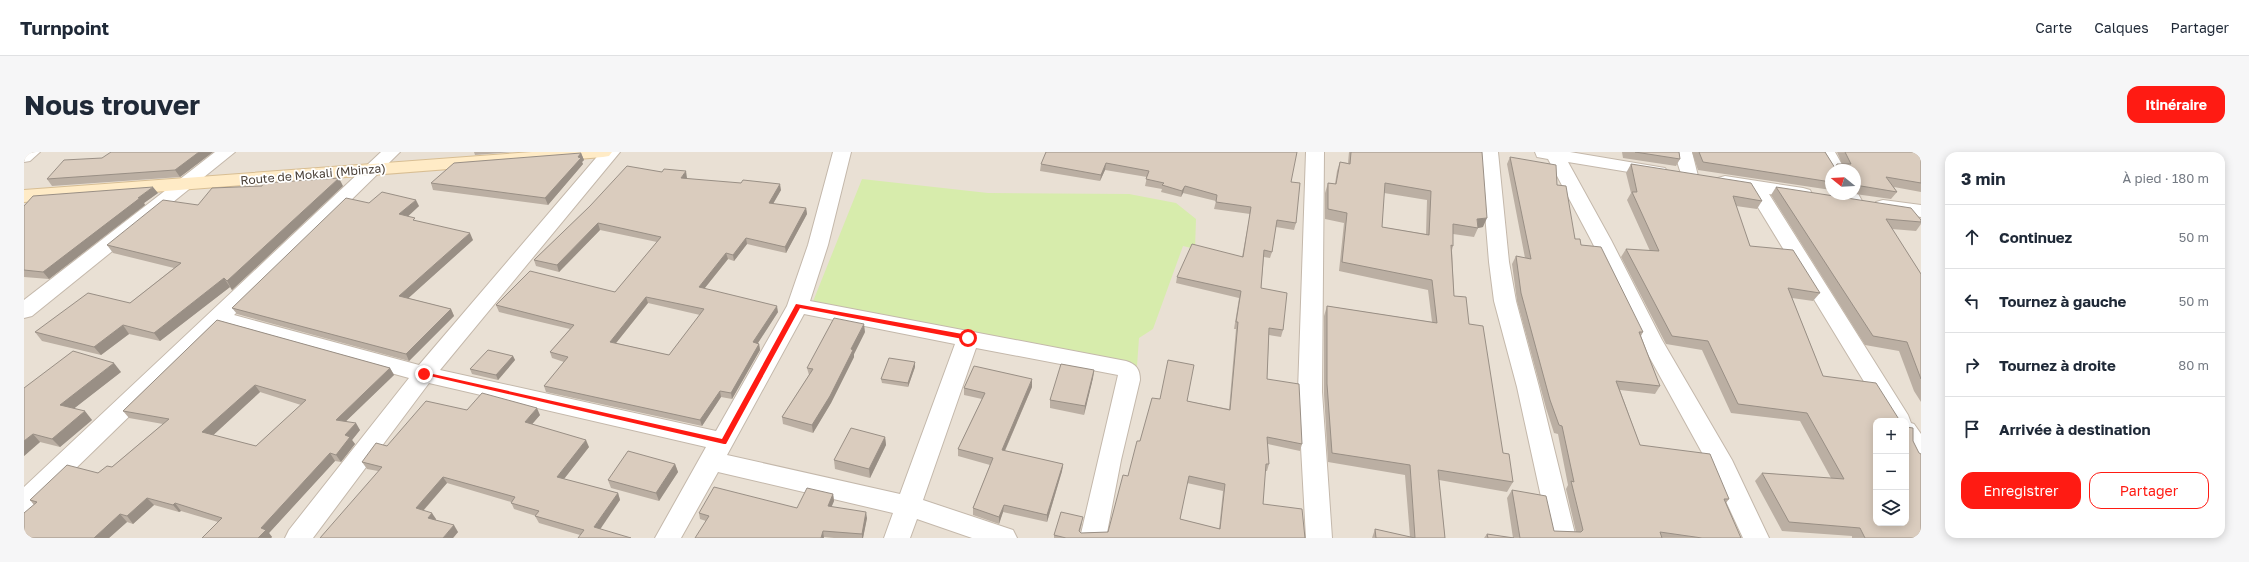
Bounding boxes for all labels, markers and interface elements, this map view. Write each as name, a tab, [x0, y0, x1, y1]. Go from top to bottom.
text: Turnpoint	[20, 16, 109, 39]
text: Carte	[2035, 19, 2072, 36]
text: Calques	[2094, 19, 2149, 36]
text: Partager	[2171, 19, 2229, 36]
button: Itinéraire	[2127, 86, 2225, 123]
text: Nous trouver	[24, 88, 200, 121]
street label: Route de Mokali (Mbinza)	[240, 160, 386, 188]
north arrow	[1825, 164, 1861, 200]
text: 3 min	[1961, 168, 2005, 189]
text: À pied · 180 m	[2123, 170, 2209, 186]
icon: ahead	[1961, 226, 1983, 248]
text: Continuez	[1999, 228, 2072, 246]
text: 50 m	[2179, 229, 2209, 245]
icon: left	[1961, 290, 1983, 312]
text: Tournez à gauche	[1999, 292, 2126, 310]
text: 50 m	[2179, 293, 2209, 309]
route start	[959, 329, 977, 347]
icon: right	[1961, 354, 1983, 376]
text: Tournez à droite	[1999, 356, 2116, 374]
text: 80 m	[2178, 357, 2209, 373]
route end	[415, 365, 433, 383]
map controls	[1873, 418, 1909, 526]
button: +	[1873, 418, 1909, 454]
icon: arrive	[1961, 418, 1983, 440]
text: Arrivée à destination	[1999, 420, 2151, 438]
button: −	[1873, 454, 1909, 490]
button: Enregistrer	[1961, 472, 2081, 509]
button: Partager	[2089, 472, 2209, 509]
button: layers	[1873, 490, 1909, 526]

